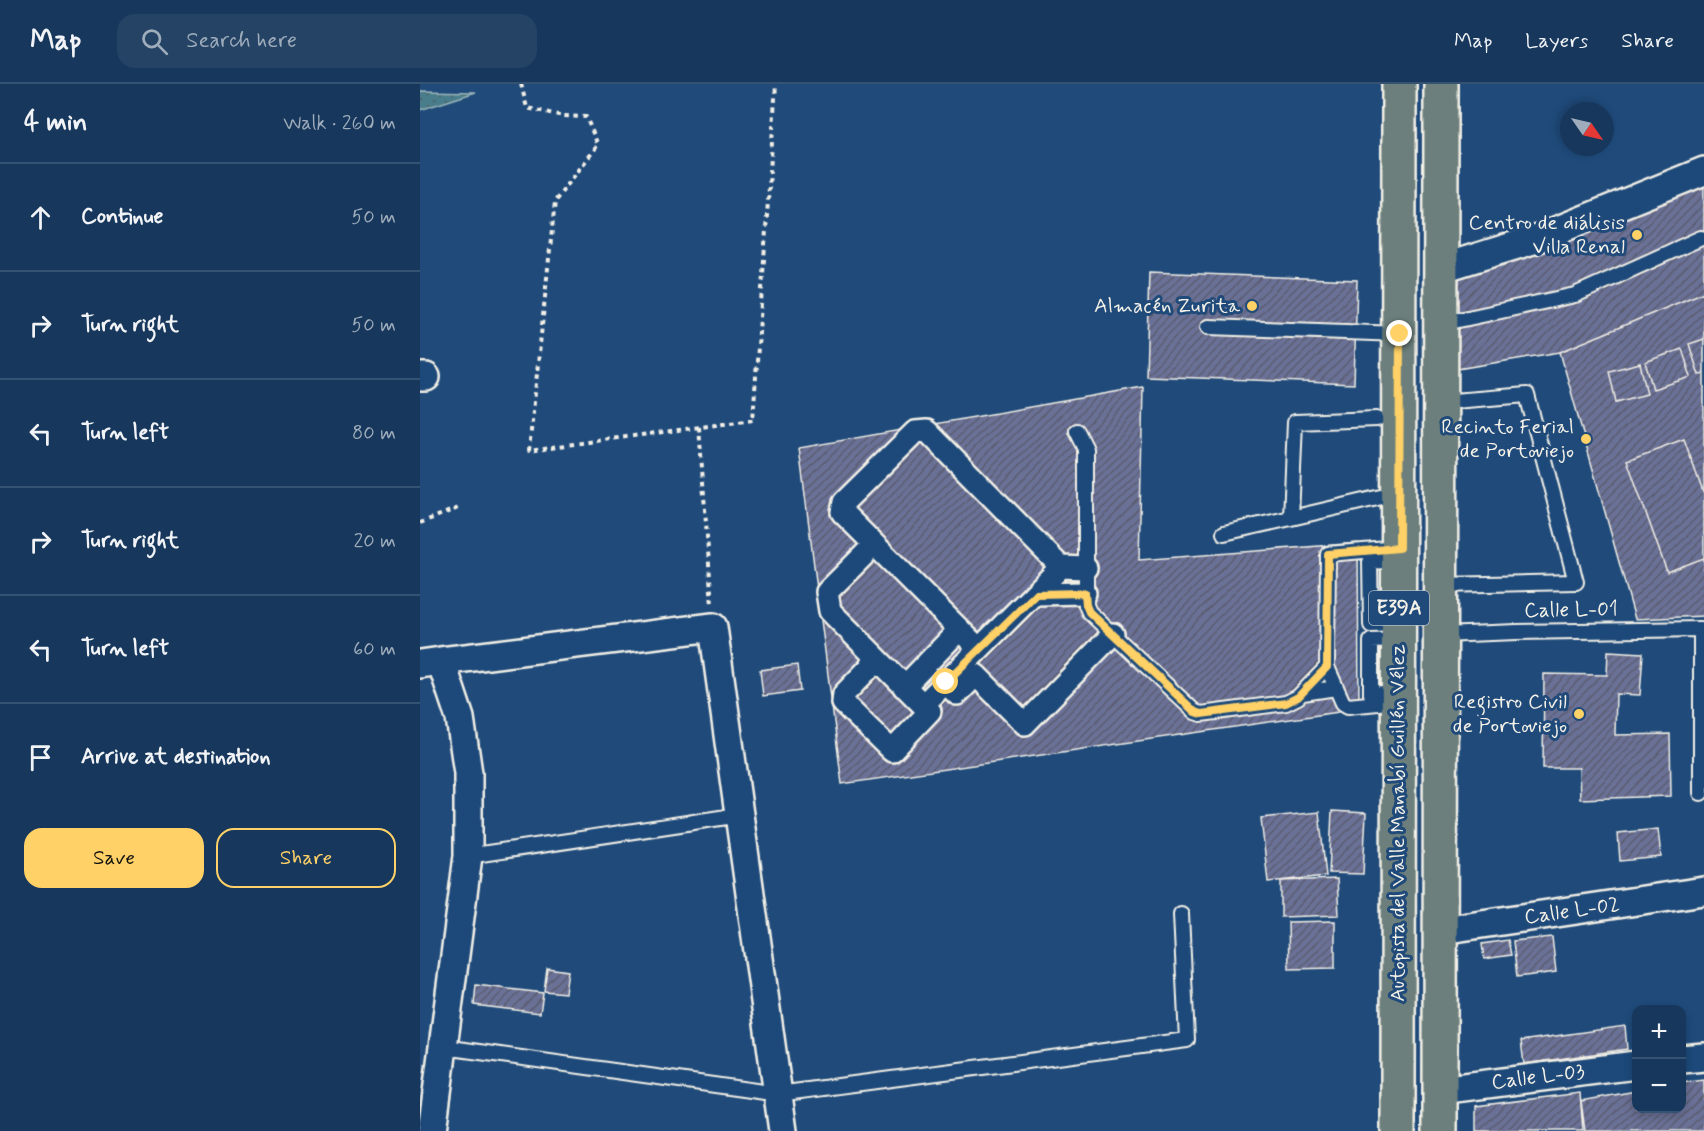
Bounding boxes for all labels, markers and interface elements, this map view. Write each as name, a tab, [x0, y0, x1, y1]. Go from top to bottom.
search box	[117, 14, 537, 68]
text: Map	[30, 23, 81, 60]
icon: search	[138, 25, 171, 58]
text: Search here	[186, 27, 297, 55]
text: Map	[1454, 27, 1492, 55]
text: Layers	[1525, 27, 1588, 55]
text: Share	[1621, 27, 1674, 55]
north arrow	[1560, 102, 1614, 156]
text: 4 min	[24, 106, 87, 140]
text: Walk · 260 m	[283, 110, 396, 137]
icon: ahead	[24, 201, 57, 234]
text: Continue	[81, 203, 163, 231]
text: 50 m	[351, 204, 396, 231]
place label: Centro de diálisis Villa Renal	[1468, 209, 1625, 261]
marker: Centro de diálisis Villa Renal	[1630, 228, 1644, 242]
place label: Almacén Zurita	[1094, 292, 1240, 320]
marker: Almacén Zurita	[1245, 299, 1259, 313]
icon: right	[24, 309, 57, 342]
text: Turn right	[81, 311, 179, 339]
text: 50 m	[351, 312, 396, 339]
route end	[1386, 320, 1412, 346]
place label: Recinto Ferial de Portoviejo	[1441, 413, 1574, 465]
icon: left	[24, 417, 57, 450]
text: Turn left	[81, 419, 169, 447]
text: 80 m	[352, 420, 396, 447]
marker: Recinto Ferial de Portoviejo	[1579, 432, 1593, 446]
icon: right	[24, 525, 57, 558]
text: Turn right	[81, 527, 179, 555]
text: 20 m	[353, 528, 396, 555]
road number: E39A	[1369, 591, 1429, 625]
street label: Calle L-01	[1524, 595, 1618, 625]
icon: left	[24, 633, 57, 666]
text: Turn left	[81, 635, 169, 663]
text: 60 m	[353, 636, 396, 663]
street label: Autopista del Valle Manabí Guillén Vélez	[1384, 644, 1412, 1002]
route start	[932, 668, 958, 694]
place label: Registro Civil de Portoviejo	[1453, 688, 1567, 740]
marker: Registro Civil de Portoviejo	[1572, 707, 1586, 721]
icon: arrive	[24, 741, 57, 774]
text: Arrive at destination	[81, 743, 271, 771]
button: Save	[24, 828, 204, 888]
button: Share	[216, 828, 396, 888]
street label: Calle L-02	[1523, 890, 1621, 932]
map controls	[1632, 1005, 1686, 1113]
button: +	[1632, 1005, 1686, 1059]
street label: Calle L-03	[1490, 1057, 1586, 1097]
button: −	[1632, 1059, 1686, 1113]

